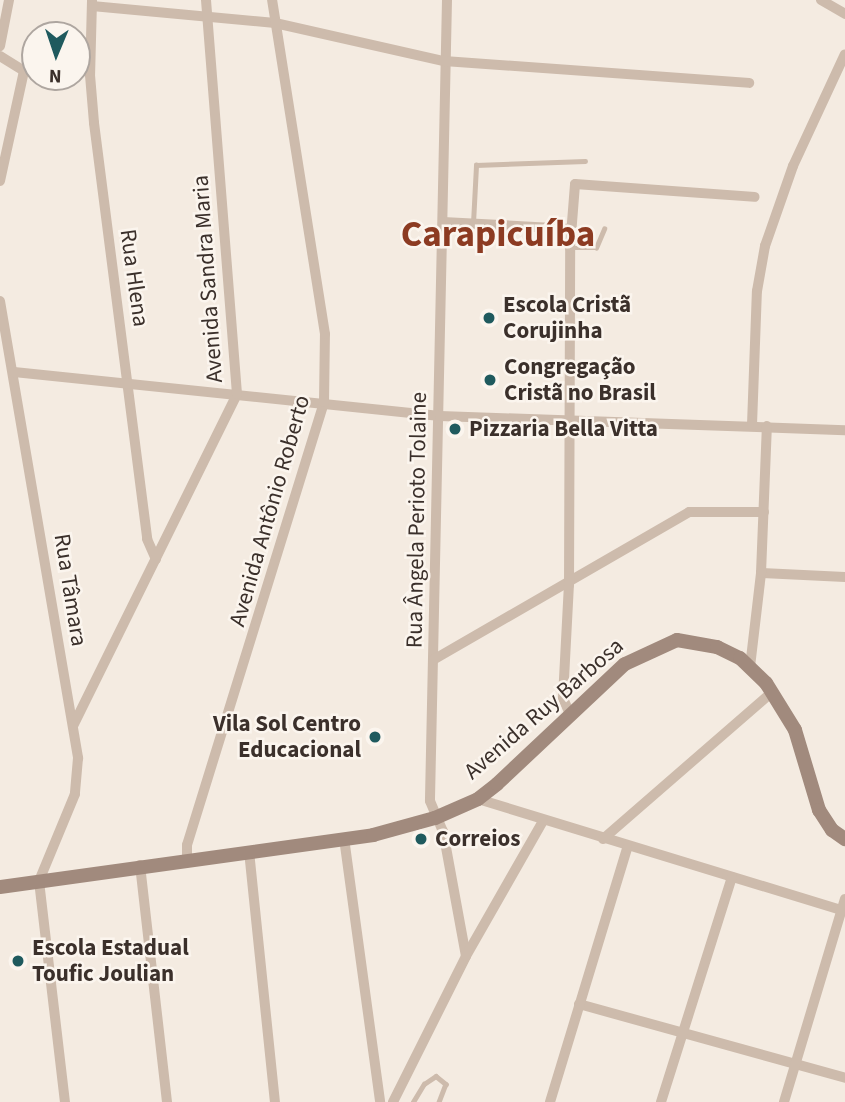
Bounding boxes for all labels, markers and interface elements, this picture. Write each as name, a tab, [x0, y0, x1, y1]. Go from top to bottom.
north arrow	[21, 21, 91, 91]
text: N	[49, 62, 62, 89]
street label: Avenida Sandra Maria	[187, 174, 229, 384]
district label: Carapicuíba	[401, 213, 595, 257]
street label: Rua Hlena	[113, 227, 155, 329]
place label: Escola Cristã Corujinha	[503, 291, 631, 345]
marker: Escola Cristã Corujinha	[481, 310, 497, 326]
place label: Congregação Cristã no Brasil	[504, 353, 656, 407]
marker: Congregação Cristã no Brasil	[482, 372, 498, 388]
street label: Avenida Antônio Roberto	[224, 392, 316, 630]
street label: Rua Ângela Perioto Tolaine	[401, 392, 433, 648]
place label: Pizzaria Bella Vitta	[469, 415, 658, 443]
marker: Pizzaria Bella Vitta	[447, 421, 463, 437]
street label: Rua Tâmara	[47, 532, 93, 648]
street label: Avenida Ruy Barbosa	[459, 632, 629, 786]
place label: Vila Sol Centro Educacional	[213, 710, 361, 764]
marker: Vila Sol Centro Educacional	[367, 729, 383, 745]
place label: Correios	[435, 825, 520, 853]
marker: Correios	[413, 831, 429, 847]
place label: Escola Estadual Toufic Joulian	[32, 934, 189, 988]
marker: Escola Estadual Toufic Joulian	[10, 953, 26, 969]

